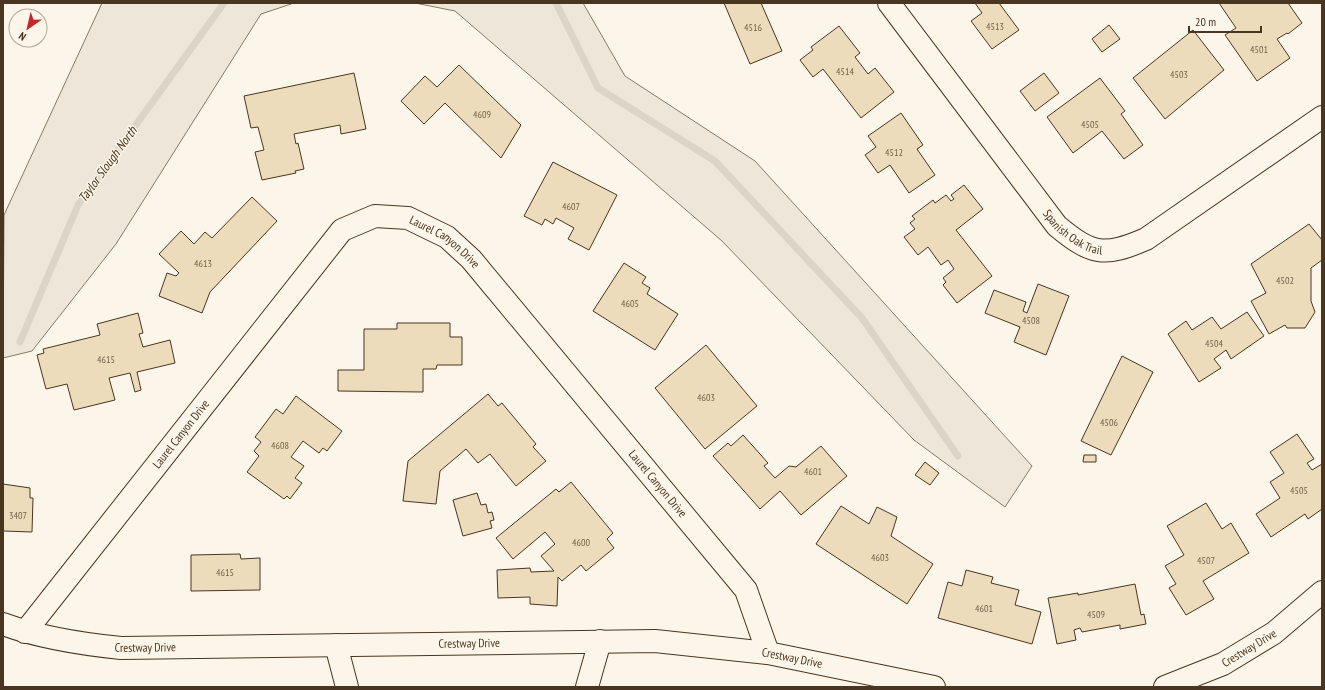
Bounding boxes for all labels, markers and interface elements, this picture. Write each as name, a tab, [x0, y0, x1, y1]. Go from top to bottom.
north arrow	[8, 8, 48, 48]
scale bar	[1189, 8, 1261, 34]
text: 20 m	[1195, 14, 1216, 29]
house number: 4513	[986, 20, 1004, 33]
house number: 4516	[744, 21, 763, 34]
text: N	[16, 29, 29, 44]
house number: 4501	[1250, 43, 1268, 56]
house number: 4514	[836, 65, 855, 78]
house number: 4503	[1170, 68, 1188, 81]
house number: 4609	[473, 108, 491, 121]
house number: 4505	[1081, 118, 1099, 131]
water label: Taylor Slough North	[74, 122, 141, 205]
house number: 4512	[885, 146, 903, 159]
house number: 4607	[562, 200, 580, 213]
street label: Spanish Oak Trail	[1040, 206, 1103, 257]
street label: Laurel Canyon Drive	[407, 212, 483, 271]
house number: 4613	[194, 257, 212, 270]
house number: 4502	[1276, 274, 1294, 287]
house number: 4605	[621, 297, 639, 310]
house number: 4508	[1022, 314, 1040, 327]
house number: 4504	[1205, 337, 1224, 350]
house number: 4615	[97, 353, 115, 366]
house number: 4603	[697, 391, 715, 404]
street label: Laurel Canyon Drive	[149, 396, 212, 471]
house number: 4506	[1100, 416, 1119, 429]
house number: 4608	[271, 439, 289, 452]
street label: Laurel Canyon Drive	[626, 447, 691, 520]
house number: 4601	[804, 465, 822, 478]
house number: 4505	[1290, 484, 1308, 497]
house number: 3407	[9, 509, 27, 522]
house number: 4600	[572, 536, 591, 549]
house number: 4603	[871, 551, 889, 564]
house number: 4507	[1197, 554, 1215, 567]
house number: 4615	[216, 566, 234, 579]
house number: 4601	[975, 602, 993, 615]
house number: 4509	[1087, 608, 1105, 621]
street label: Crestway Drive	[1219, 625, 1279, 670]
street label: Crestway Drive	[438, 635, 500, 651]
street label: Crestway Drive	[114, 639, 176, 655]
street label: Crestway Drive	[761, 644, 824, 671]

